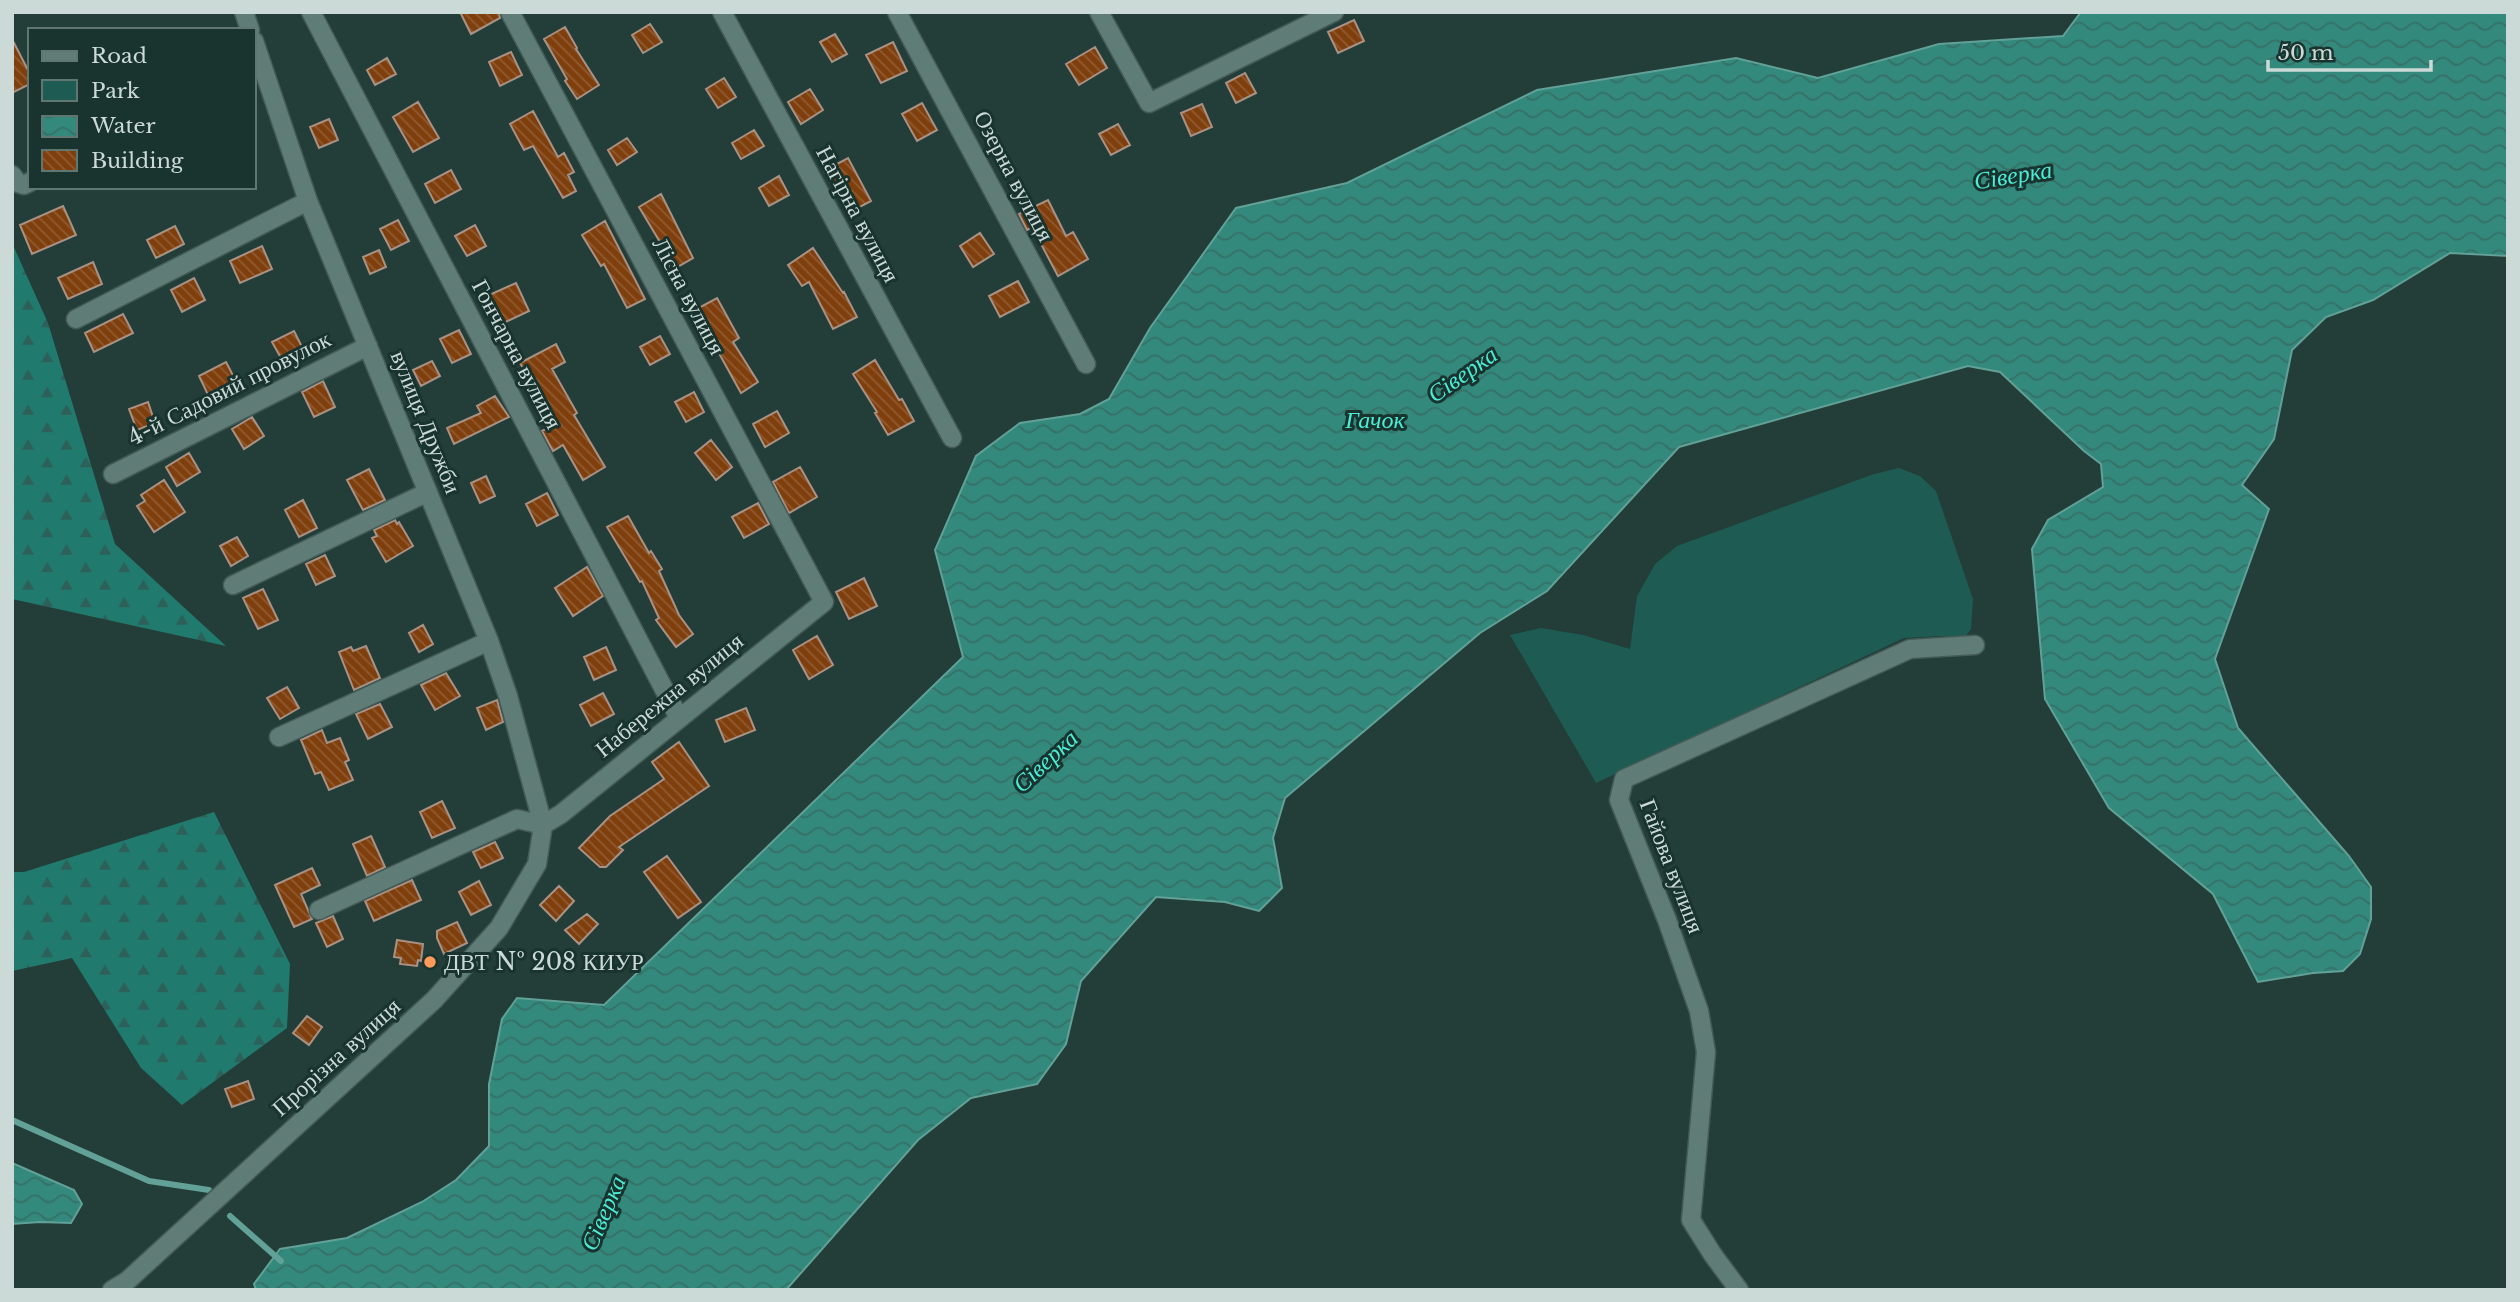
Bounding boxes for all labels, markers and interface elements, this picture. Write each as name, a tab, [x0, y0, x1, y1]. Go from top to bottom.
legend	[28, 28, 256, 189]
scale bar	[2268, 28, 2431, 72]
text: 50 m	[2278, 40, 2334, 66]
text: Road	[91, 43, 147, 69]
text: Park	[91, 78, 140, 104]
street label: Озерна вулиця	[968, 106, 1060, 246]
text: Water	[90, 113, 155, 139]
street label: Нагірна вулиця	[810, 141, 906, 287]
text: Building	[91, 148, 184, 174]
water label: Сіверка	[1972, 155, 2054, 195]
street label: Лісна вулиця	[646, 233, 732, 360]
street label: Гончарна вулиця	[466, 275, 568, 434]
street label: 4-й Садовий провулок	[123, 324, 336, 451]
water label: Сіверка	[1422, 340, 1502, 408]
street label: вулиця Дружби	[385, 347, 467, 497]
water label: Гачок	[1344, 405, 1405, 434]
street label: Набережна вулиця	[589, 626, 749, 763]
water label: Сіверка	[1006, 724, 1084, 798]
street label: Гайова вулиця	[1634, 795, 1711, 937]
place label: ДВТ № 208 КИУР	[444, 948, 644, 976]
marker: ДВТ № 208 КИУР	[422, 954, 438, 970]
street label: Прорізна вулиця	[266, 992, 406, 1122]
water label: Сіверка	[574, 1171, 632, 1255]

